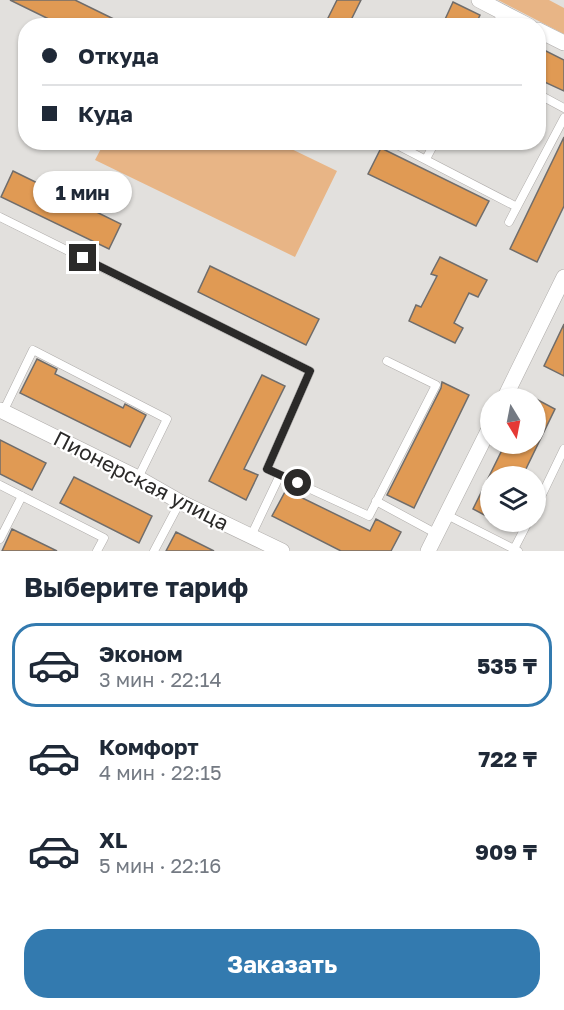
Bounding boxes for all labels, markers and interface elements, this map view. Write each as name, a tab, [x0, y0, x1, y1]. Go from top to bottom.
text: Откуда	[78, 42, 159, 69]
text: Куда	[78, 100, 133, 127]
callout: 1 мин	[34, 171, 132, 213]
text: 1 мин	[55, 180, 110, 204]
route end	[69, 244, 96, 271]
north arrow	[480, 388, 546, 454]
map controls	[480, 388, 546, 532]
street label: Пионерская улица	[50, 425, 233, 536]
button: layers	[480, 466, 546, 532]
route start	[284, 469, 311, 496]
text: Выберите тариф	[24, 571, 248, 603]
icon: car	[27, 638, 81, 692]
text: Эконом	[99, 640, 183, 667]
text: 535 ₸	[477, 652, 537, 679]
text: 3 мин · 22:14	[99, 667, 222, 691]
icon: car	[27, 731, 81, 785]
text: Комфорт	[99, 733, 199, 760]
text: 722 ₸	[478, 745, 537, 772]
text: 4 мин · 22:15	[99, 760, 222, 784]
icon: car	[27, 824, 81, 878]
text: XL	[99, 826, 127, 853]
text: 909 ₸	[475, 838, 537, 865]
text: 5 мин · 22:16	[99, 853, 221, 877]
button: Заказать	[24, 929, 540, 998]

